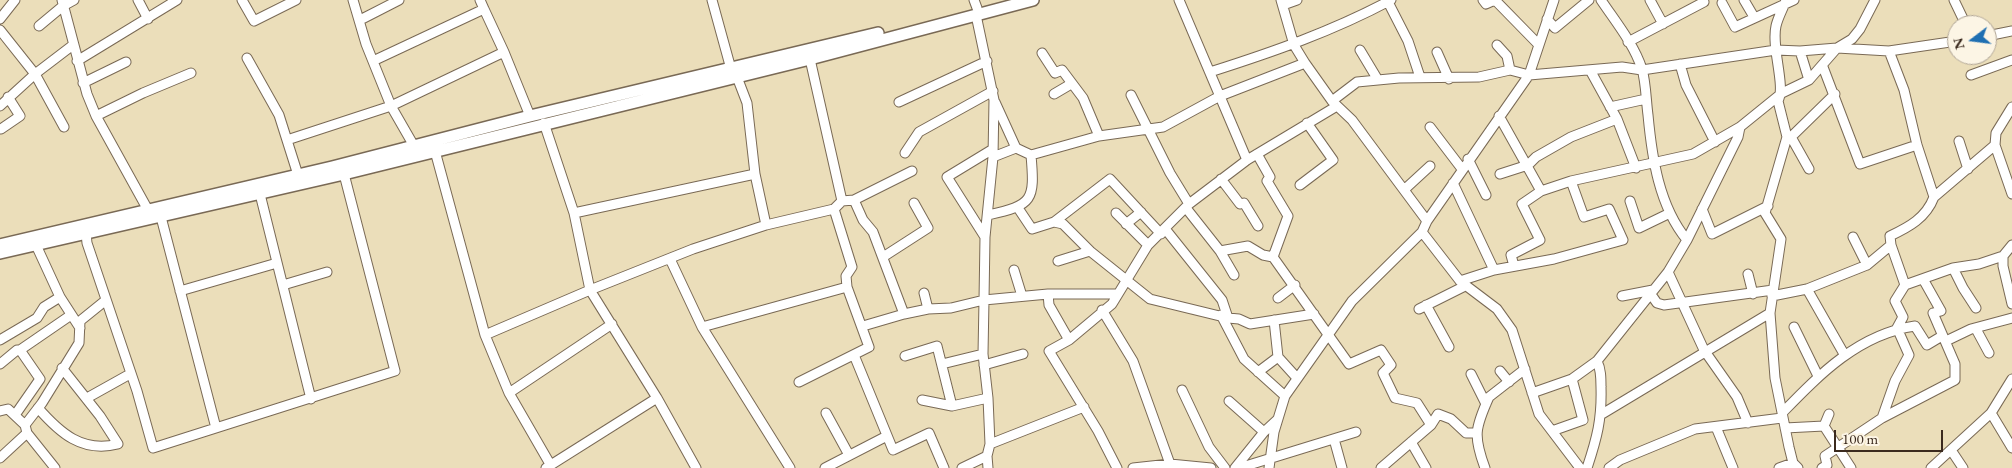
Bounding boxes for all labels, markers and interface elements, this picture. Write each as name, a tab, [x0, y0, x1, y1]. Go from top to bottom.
north arrow	[1947, 15, 1997, 65]
text: N	[1948, 36, 1969, 51]
scale bar	[1837, 420, 1946, 452]
text: 100 m	[1842, 429, 1878, 448]

